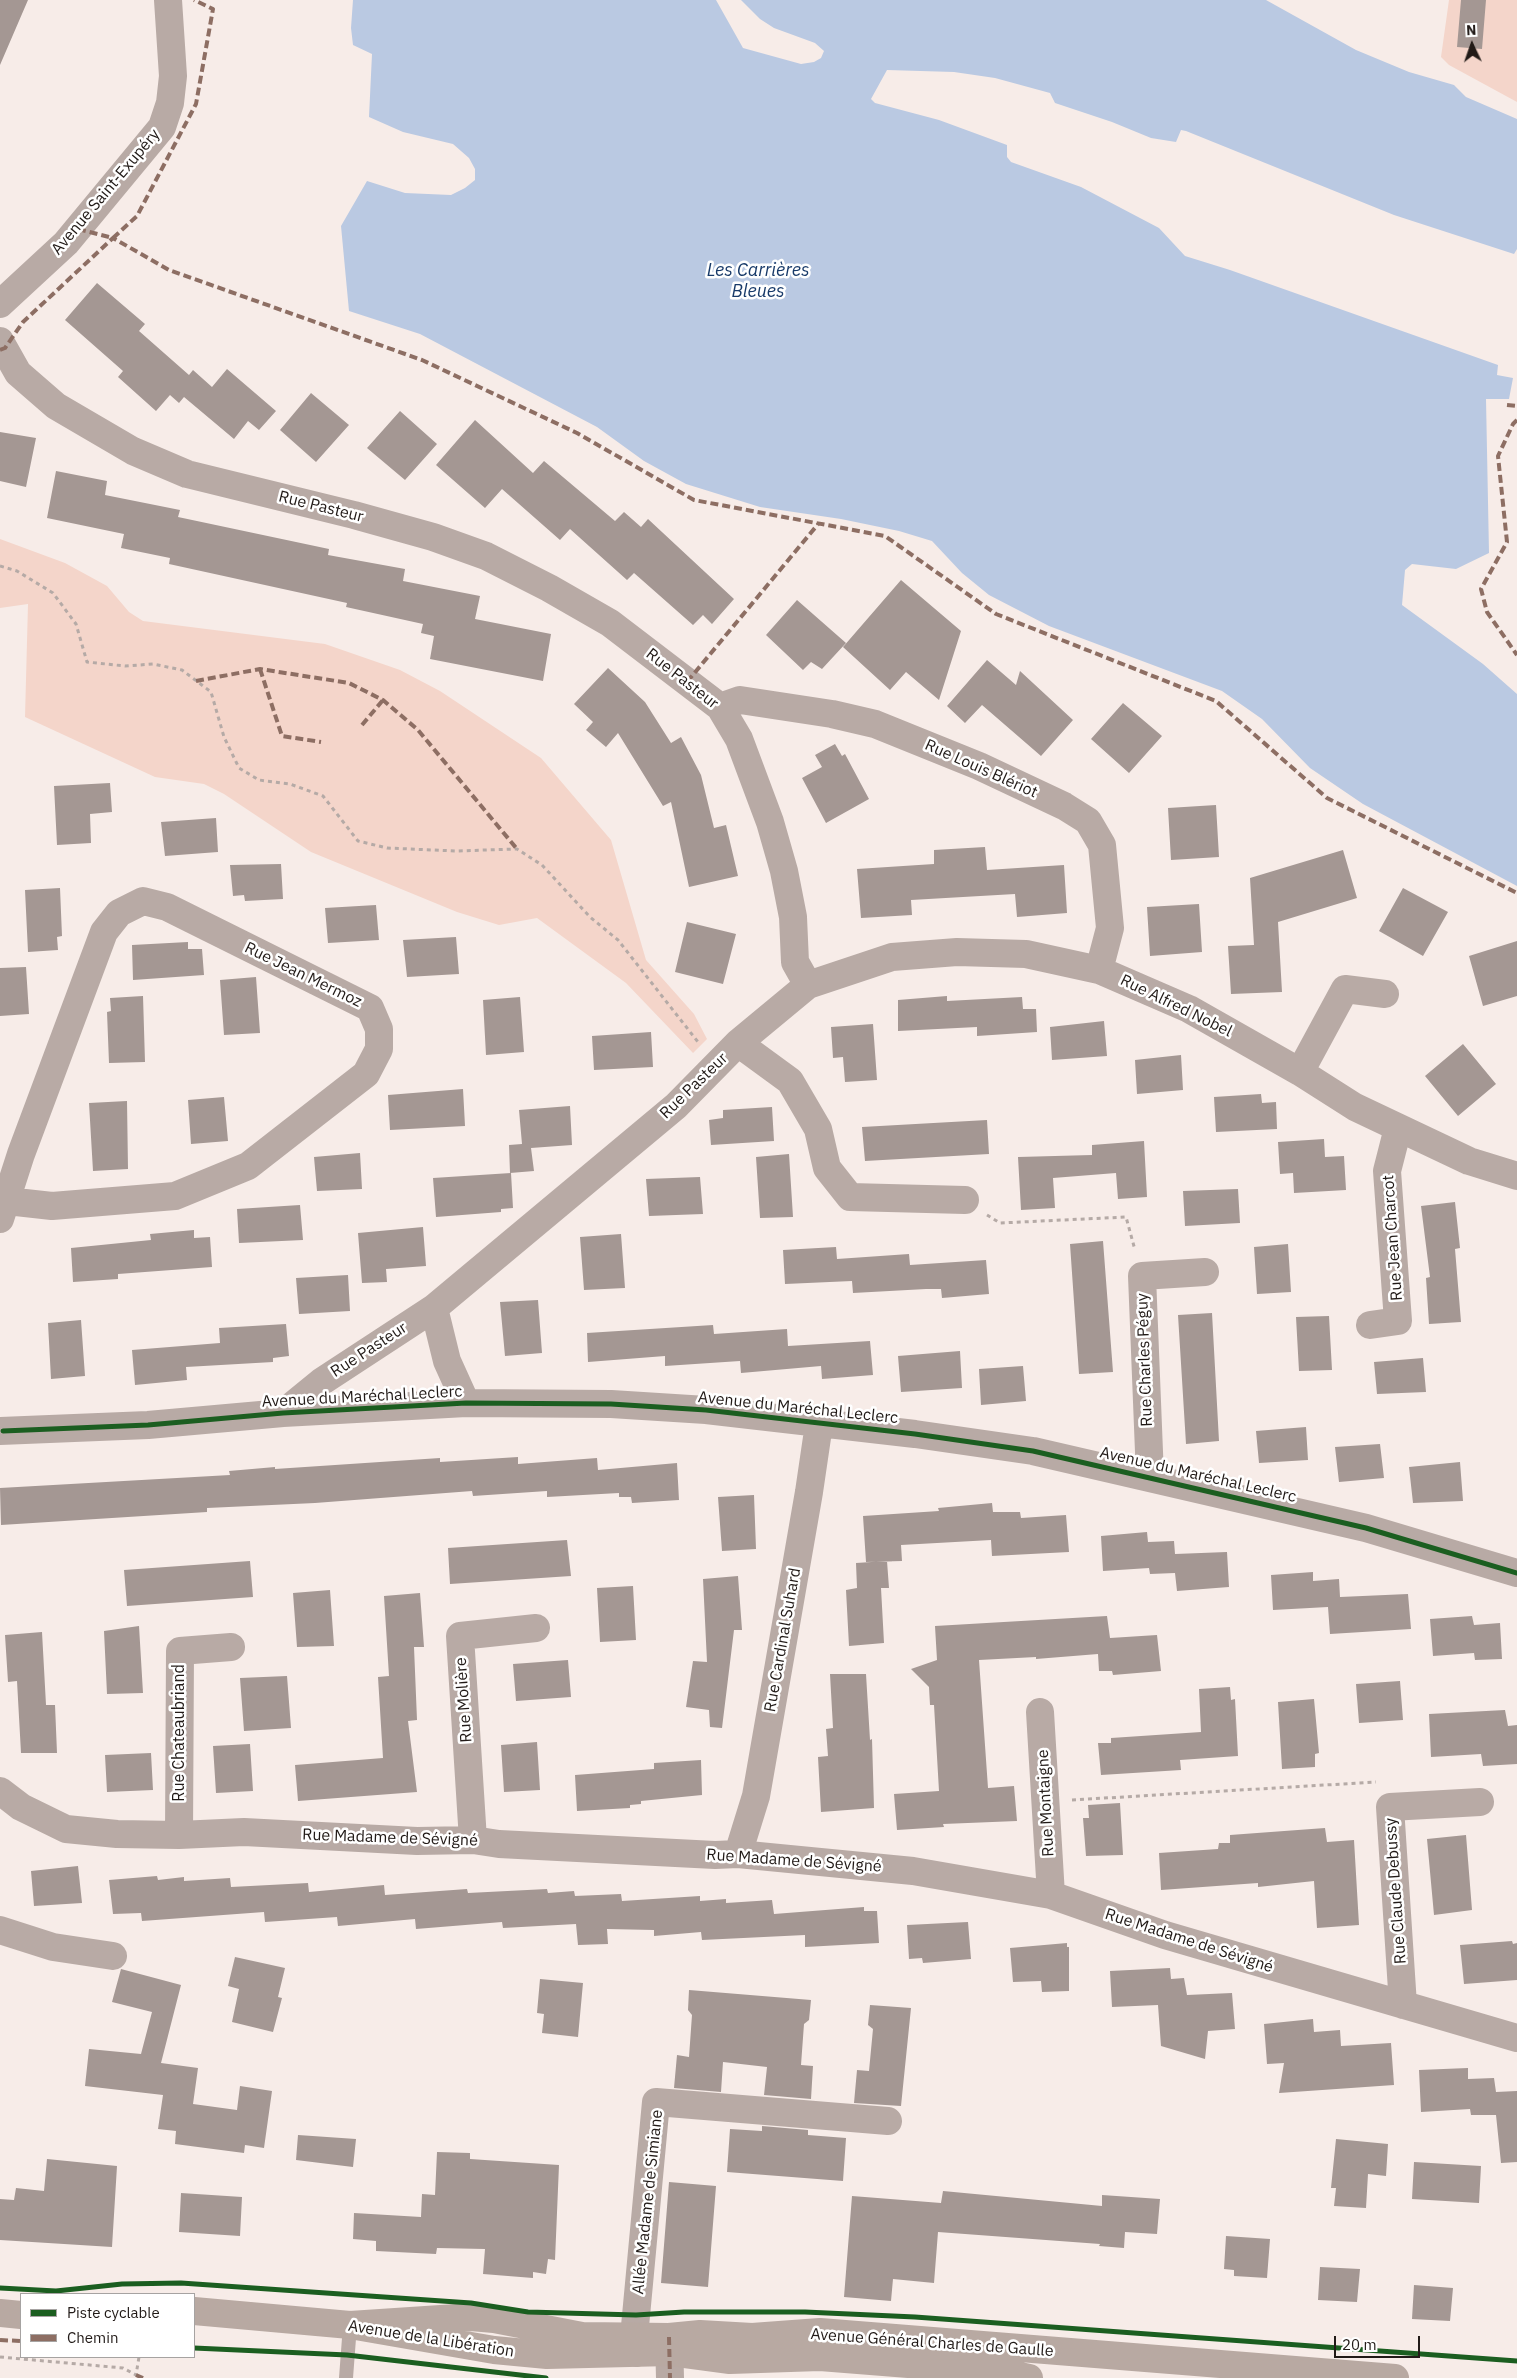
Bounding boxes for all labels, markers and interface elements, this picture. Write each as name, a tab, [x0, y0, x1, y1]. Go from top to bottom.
north arrow	[1447, 20, 1497, 70]
text: N	[1466, 21, 1477, 39]
street label: Avenue Saint-Exupéry	[48, 125, 164, 259]
water label: Les Carrières Bleues	[707, 260, 809, 302]
street label: Rue Pasteur	[276, 487, 366, 527]
street label: Rue Pasteur	[642, 645, 722, 713]
street label: Rue Louis Blériot	[922, 736, 1040, 802]
street label: Rue Jean Mermoz	[241, 938, 365, 1012]
street label: Rue Alfred Nobel	[1117, 971, 1235, 1041]
street label: Rue Pasteur	[656, 1049, 732, 1123]
street label: Rue Jean Charcot	[1379, 1174, 1407, 1302]
street label: Rue Charles Péguy	[1133, 1293, 1157, 1427]
street label: Rue Pasteur	[327, 1318, 411, 1382]
street label: Avenue du Maréchal Leclerc	[261, 1382, 463, 1412]
street label: Avenue du Maréchal Leclerc	[697, 1388, 899, 1428]
street label: Avenue du Maréchal Leclerc	[1098, 1443, 1298, 1507]
street label: Rue Cardinal Suhard	[761, 1566, 805, 1714]
street label: Rue Molière	[451, 1657, 477, 1743]
street label: Rue Chateaubriand	[169, 1664, 189, 1802]
street label: Rue Montaigne	[1034, 1749, 1058, 1857]
street label: Rue Claude Debussy	[1381, 1817, 1411, 1965]
street label: Rue Madame de Sévigné	[302, 1825, 478, 1851]
street label: Rue Madame de Sévigné	[706, 1845, 882, 1877]
street label: Rue Madame de Sévigné	[1102, 1905, 1276, 1977]
street label: Allée Madame de Simiane	[629, 2109, 667, 2295]
legend	[20, 2293, 195, 2358]
text: Piste cyclable	[67, 2303, 160, 2322]
street label: Avenue de la Libération	[347, 2316, 515, 2362]
street label: Avenue Général Charles de Gaulle	[810, 2325, 1054, 2361]
scale bar	[1337, 2326, 1423, 2358]
text: Chemin	[67, 2328, 118, 2347]
text: 20 m	[1342, 2335, 1377, 2354]

